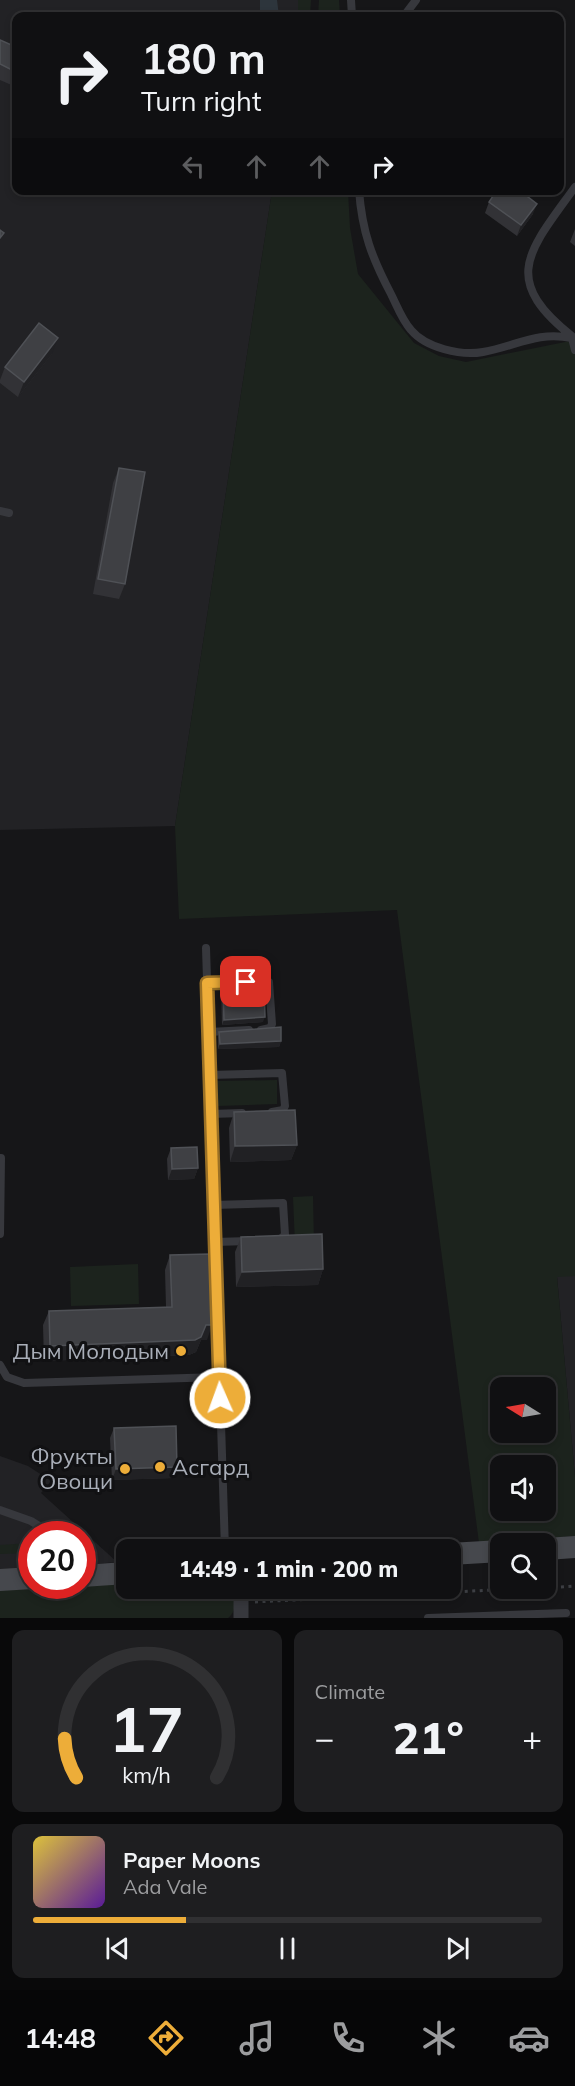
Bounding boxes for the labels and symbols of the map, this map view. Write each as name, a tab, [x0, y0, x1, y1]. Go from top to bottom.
pin	[220, 956, 271, 1007]
place label: Дым Молодым	[13, 1337, 169, 1365]
marker: Дым Молодым	[174, 1344, 188, 1358]
position arrow	[188, 1366, 252, 1430]
north arrow	[490, 1377, 556, 1443]
place label: Фрукты Овощи	[31, 1442, 113, 1495]
place label: Асгард	[172, 1453, 249, 1481]
marker: Асгард	[153, 1460, 167, 1474]
marker: Фрукты Овощи	[118, 1462, 132, 1476]
speed limit sign: 20	[18, 1521, 96, 1599]

